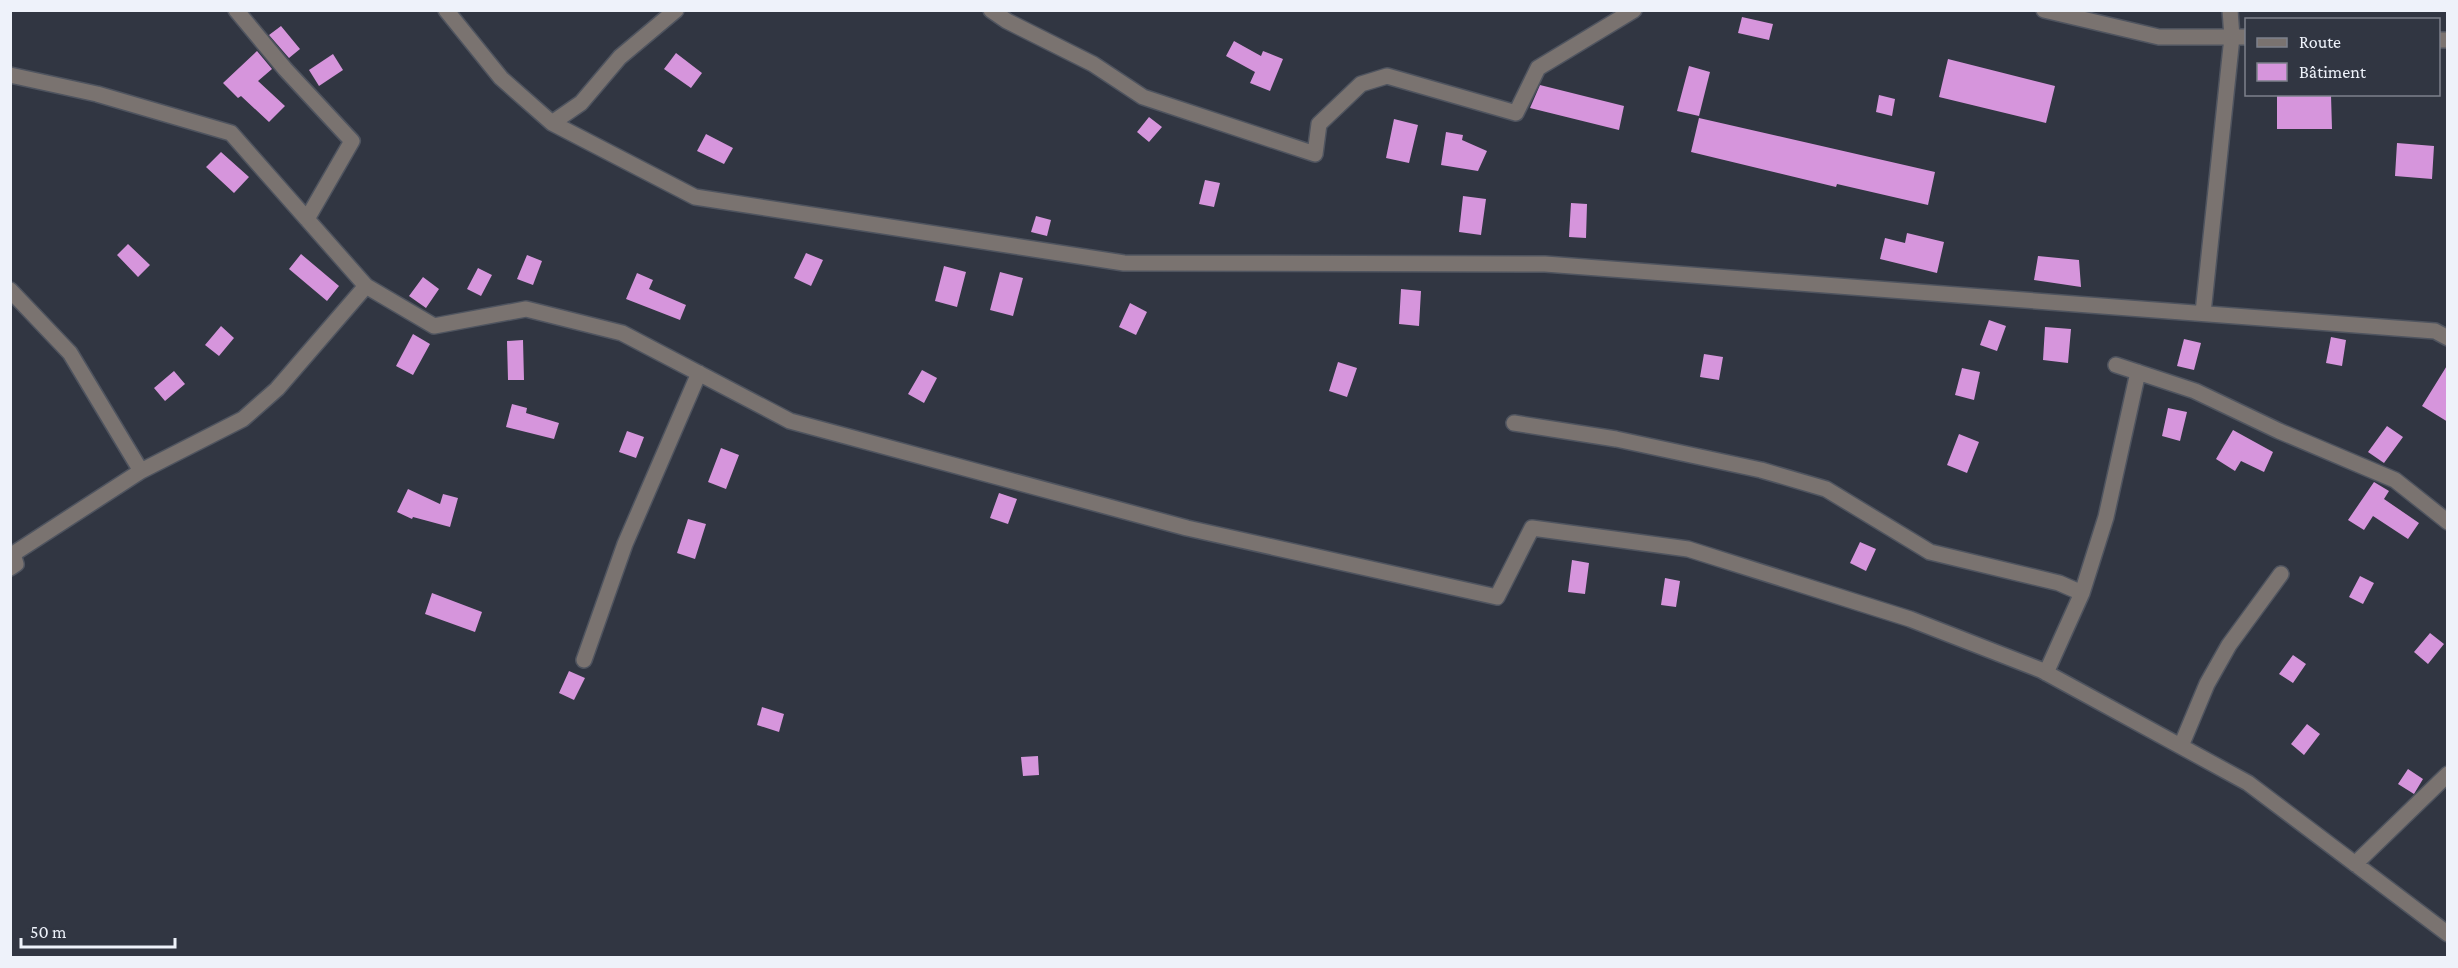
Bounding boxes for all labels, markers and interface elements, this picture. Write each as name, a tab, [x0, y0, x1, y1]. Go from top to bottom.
legend	[2245, 18, 2440, 96]
text: Route	[2299, 32, 2341, 52]
text: Bâtiment	[2299, 62, 2367, 82]
scale bar	[21, 911, 176, 949]
text: 50 m	[30, 922, 67, 942]

